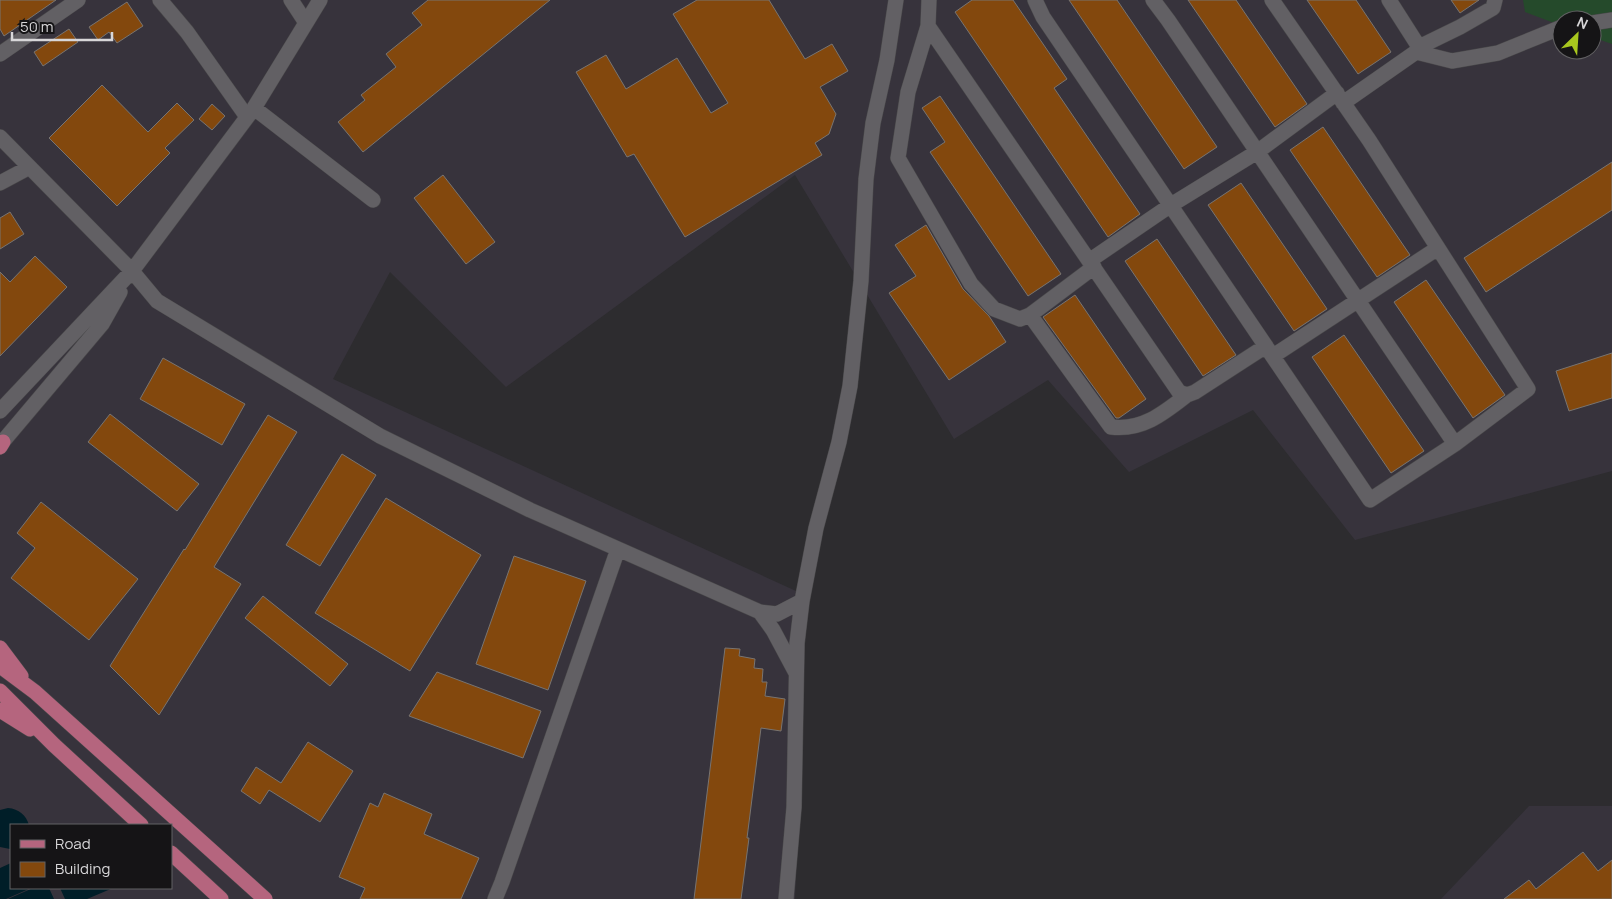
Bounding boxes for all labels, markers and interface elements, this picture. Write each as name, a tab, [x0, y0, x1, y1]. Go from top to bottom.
scale bar	[12, 10, 112, 42]
north arrow	[1552, 10, 1602, 60]
text: N	[1574, 12, 1591, 34]
text: 50 m	[20, 16, 54, 37]
legend	[10, 824, 172, 889]
text: Road	[55, 833, 91, 854]
text: Building	[55, 858, 110, 879]

